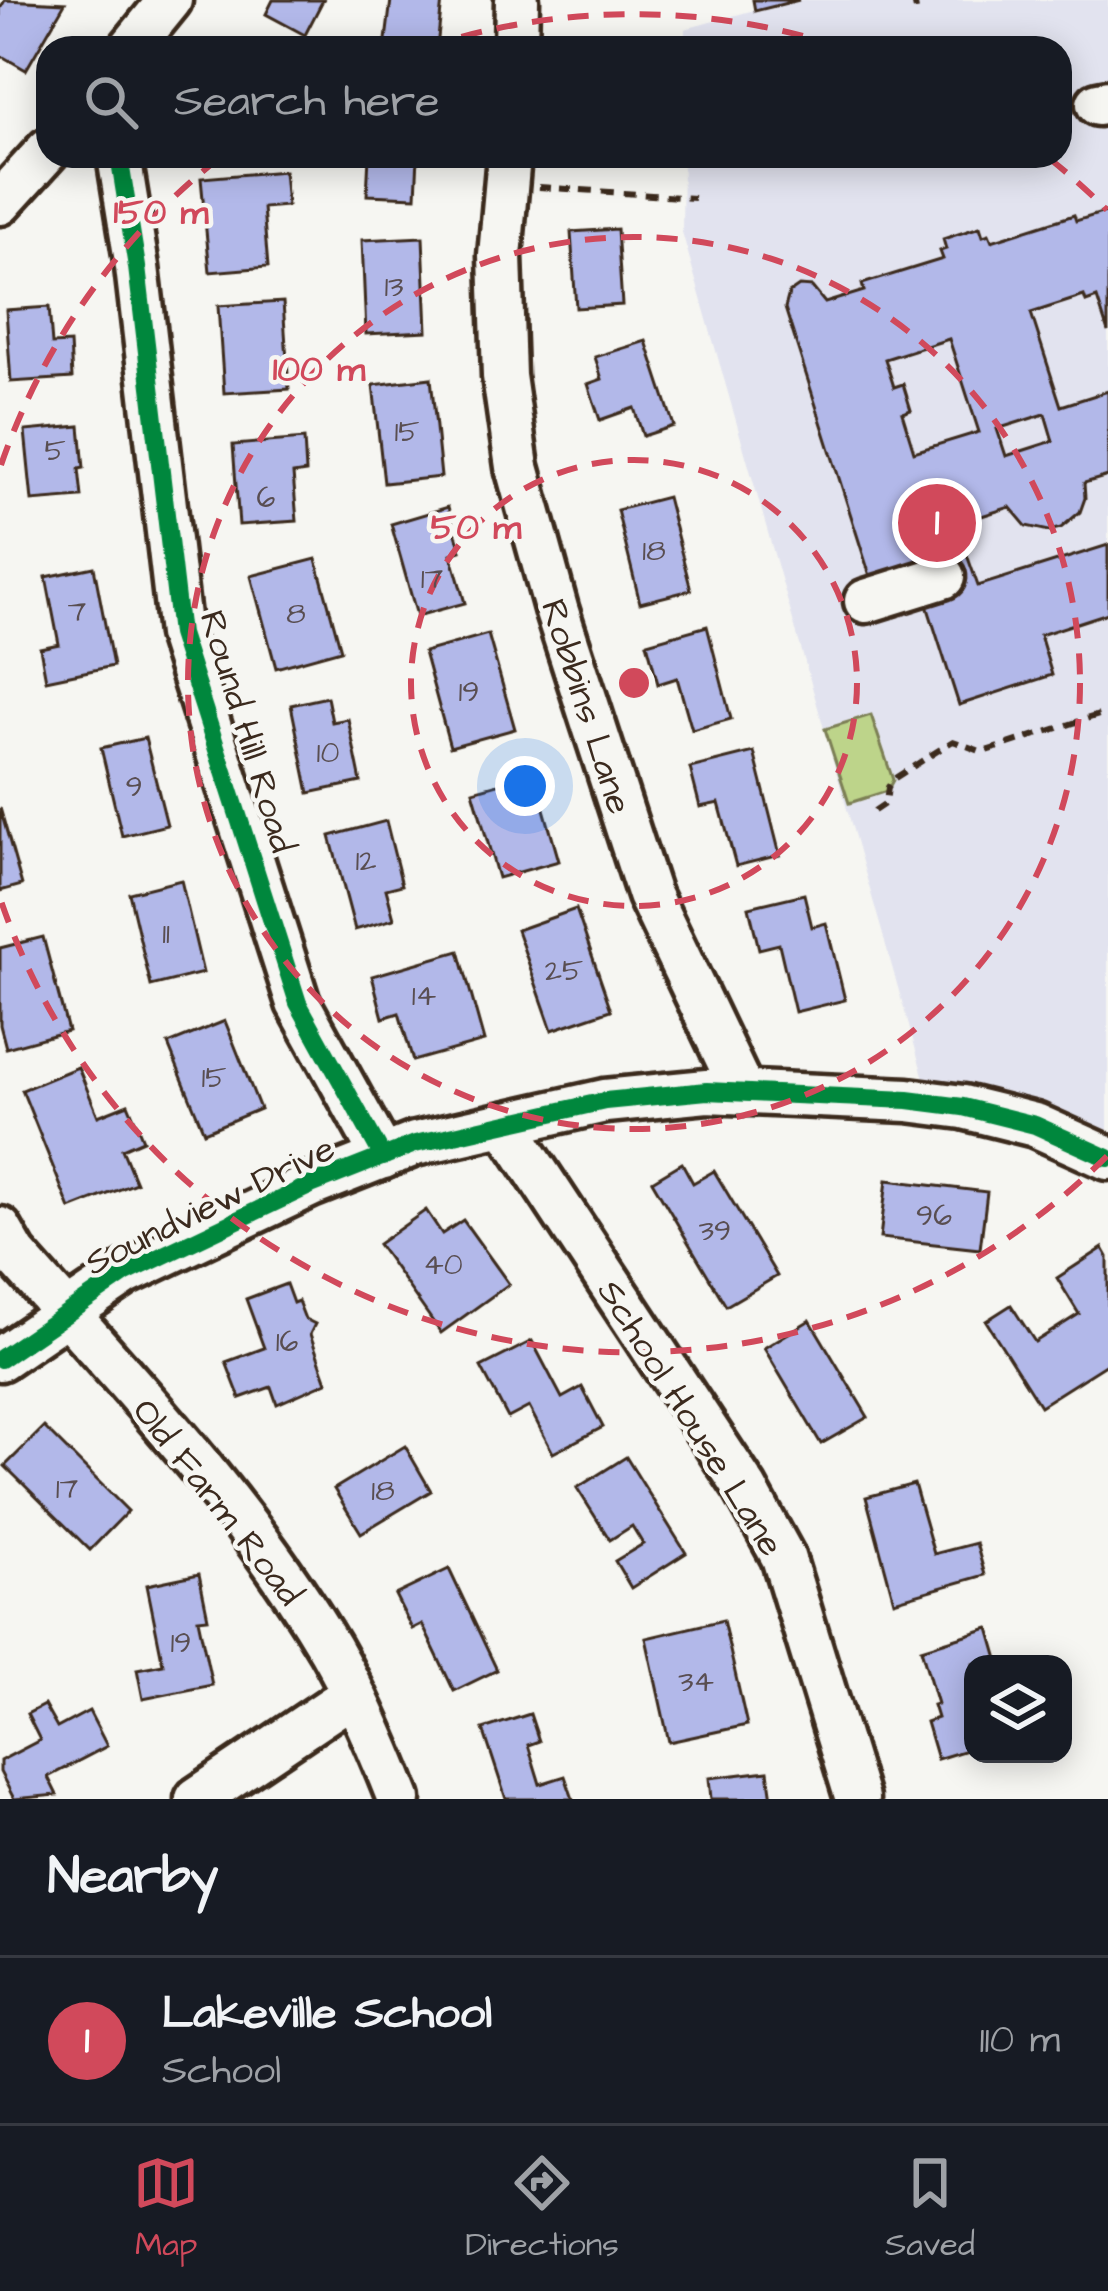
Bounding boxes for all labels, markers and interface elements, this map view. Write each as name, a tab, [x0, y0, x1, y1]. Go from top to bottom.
search box	[36, 36, 1072, 168]
icon: search	[78, 69, 144, 135]
text: Search here	[174, 71, 440, 133]
text: 150 m	[113, 187, 210, 238]
house number: 13	[384, 266, 404, 308]
text: 100 m	[273, 344, 366, 395]
house number: 15	[394, 411, 420, 453]
house number: 5	[44, 430, 66, 472]
house number: 6	[257, 477, 276, 519]
pin: 1	[898, 478, 976, 568]
text: 50 m	[431, 502, 522, 553]
house number: 18	[642, 530, 666, 572]
house number: 17	[421, 558, 443, 600]
house number: 7	[68, 591, 86, 633]
house number: 8	[286, 593, 306, 635]
street label: Robbins Lane	[527, 593, 644, 821]
street label: Round Hill Road	[186, 604, 308, 859]
centre of rings	[613, 662, 655, 704]
house number: 19	[459, 671, 479, 713]
house number: 10	[317, 732, 339, 774]
your location	[495, 756, 555, 816]
house number: 9	[125, 766, 143, 808]
house number: 12	[355, 840, 377, 882]
house number: 11	[162, 913, 170, 955]
house number: 25	[545, 950, 583, 992]
house number: 14	[412, 975, 436, 1017]
house number: 15	[201, 1057, 227, 1099]
street label: Soundview Drive	[77, 1124, 344, 1289]
house number: 96	[916, 1195, 952, 1237]
house number: 39	[699, 1210, 731, 1252]
house number: 40	[423, 1244, 463, 1286]
street label: School House Lane	[584, 1270, 796, 1566]
house number: 16	[276, 1321, 299, 1363]
street label: Old Farm Road	[120, 1388, 314, 1617]
house number: 17	[56, 1468, 78, 1510]
house number: 18	[371, 1470, 395, 1512]
house number: 19	[171, 1622, 191, 1664]
map controls	[964, 1655, 1072, 1763]
button: layers	[964, 1655, 1072, 1763]
house number: 34	[678, 1661, 714, 1703]
text: Nearby	[48, 1842, 218, 1913]
text: Lakeville School	[162, 1983, 492, 2045]
text: 1	[85, 2014, 90, 2068]
text: 110 m	[979, 2014, 1060, 2068]
text: School	[162, 2045, 281, 2099]
tab: Map	[133, 2150, 199, 2268]
tab: Directions	[465, 2150, 619, 2268]
tab: Saved	[885, 2150, 975, 2268]

